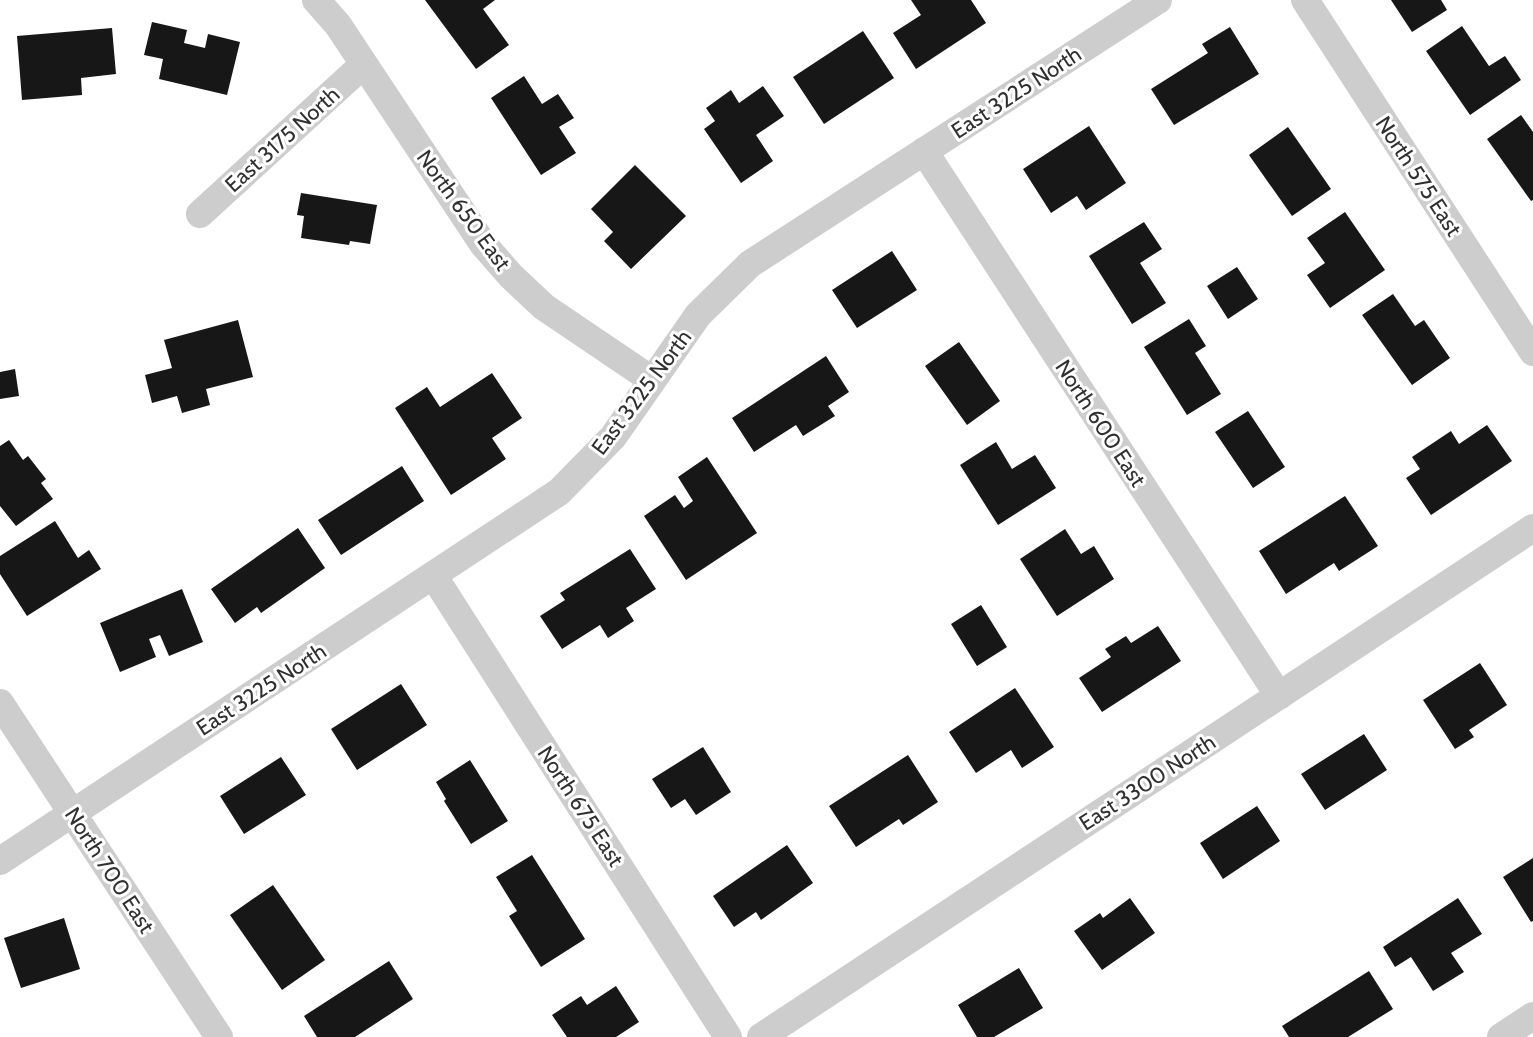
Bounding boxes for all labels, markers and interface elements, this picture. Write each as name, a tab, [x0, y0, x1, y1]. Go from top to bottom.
street label: East 3225 North	[946, 40, 1086, 144]
street label: East 3175 North	[220, 81, 345, 198]
street label: North 575 East	[1370, 111, 1468, 242]
street label: North 650 East	[411, 145, 517, 276]
street label: East 3225 North	[586, 324, 697, 460]
street label: North 600 East	[1050, 355, 1152, 492]
street label: East 3225 North	[191, 637, 331, 741]
street label: East 3300 North	[1074, 728, 1221, 837]
street label: North 675 East	[532, 741, 630, 872]
street label: North 700 East	[59, 802, 161, 939]

